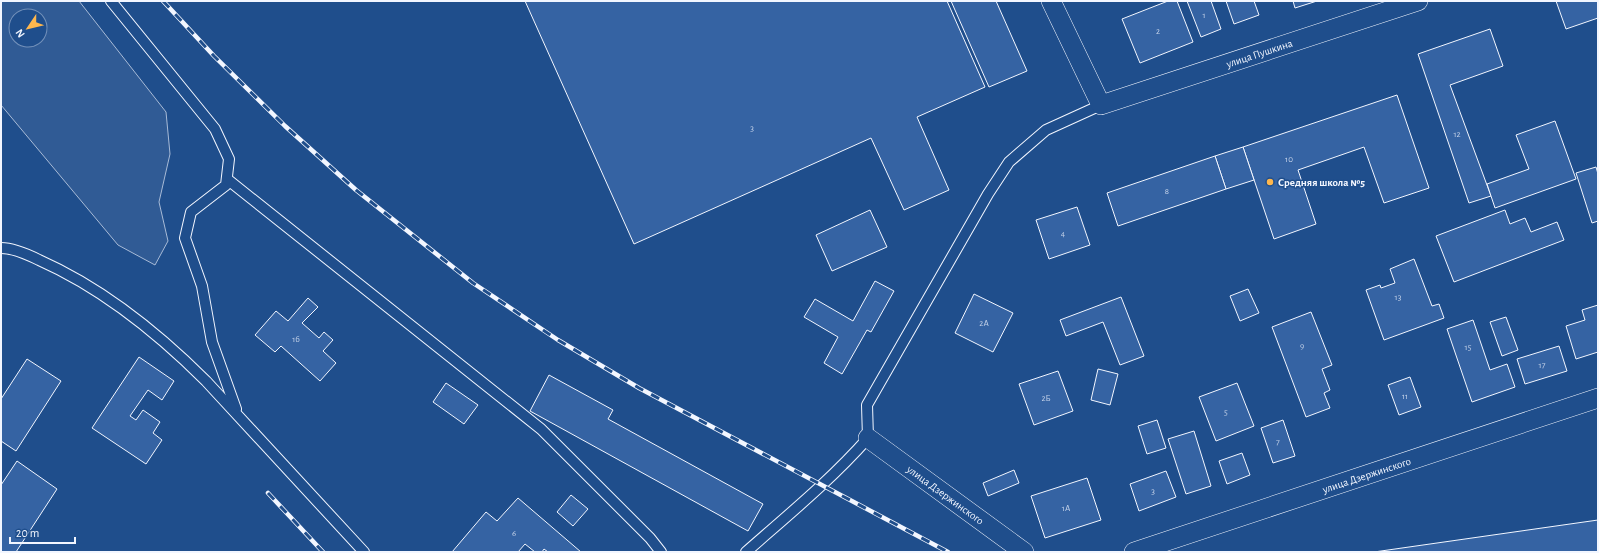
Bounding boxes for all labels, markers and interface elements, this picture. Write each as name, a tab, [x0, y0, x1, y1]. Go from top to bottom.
north arrow	[8, 8, 48, 48]
house number: 1	[1202, 11, 1206, 20]
text: N	[14, 27, 27, 40]
house number: 2	[1156, 27, 1160, 36]
street label: улица Пушкина	[1224, 37, 1294, 69]
house number: 3	[750, 124, 754, 133]
house number: 12	[1453, 130, 1461, 139]
house number: 10	[1285, 155, 1293, 164]
marker: Средняя школа №5	[1265, 177, 1275, 187]
place label: Средняя школа №5	[1278, 177, 1365, 188]
house number: 8	[1165, 187, 1169, 196]
house number: 4	[1061, 229, 1066, 238]
house number: 13	[1395, 293, 1402, 302]
house number: 2А	[979, 319, 989, 328]
house number: 1б	[292, 335, 300, 344]
house number: 9	[1300, 342, 1304, 351]
house number: 15	[1465, 343, 1472, 352]
house number: 17	[1539, 361, 1546, 370]
house number: 11	[1402, 392, 1408, 401]
house number: 2Б	[1041, 394, 1051, 403]
house number: 5	[1224, 408, 1228, 417]
house number: 7	[1276, 438, 1280, 447]
street label: улица Дзержинского	[1320, 455, 1412, 495]
street label: улица Дзержинского	[904, 462, 986, 526]
house number: 3	[1151, 487, 1155, 496]
house number: 1А	[1062, 504, 1071, 513]
scale bar	[10, 519, 75, 545]
text: 20 m	[16, 527, 39, 539]
house number: 6	[512, 529, 516, 538]

